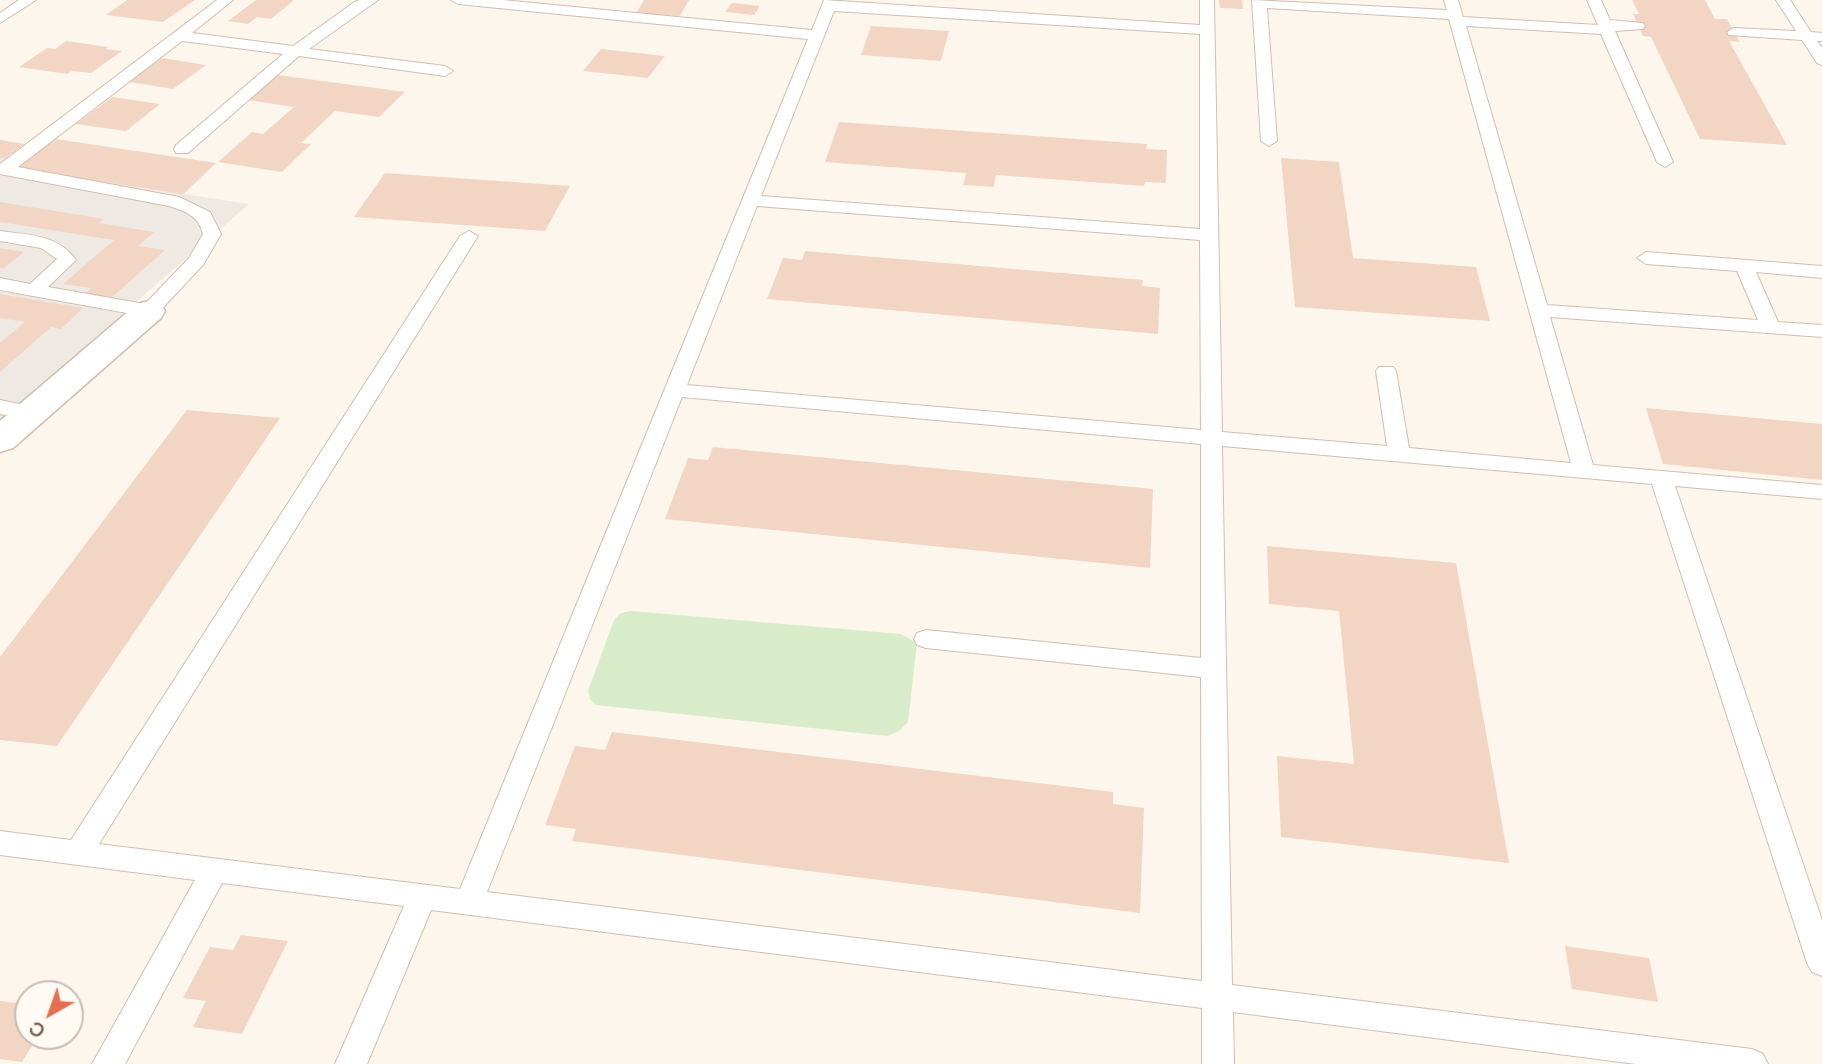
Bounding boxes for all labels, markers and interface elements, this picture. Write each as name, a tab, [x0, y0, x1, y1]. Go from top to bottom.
north arrow	[14, 980, 84, 1050]
text: С	[23, 1015, 51, 1044]

